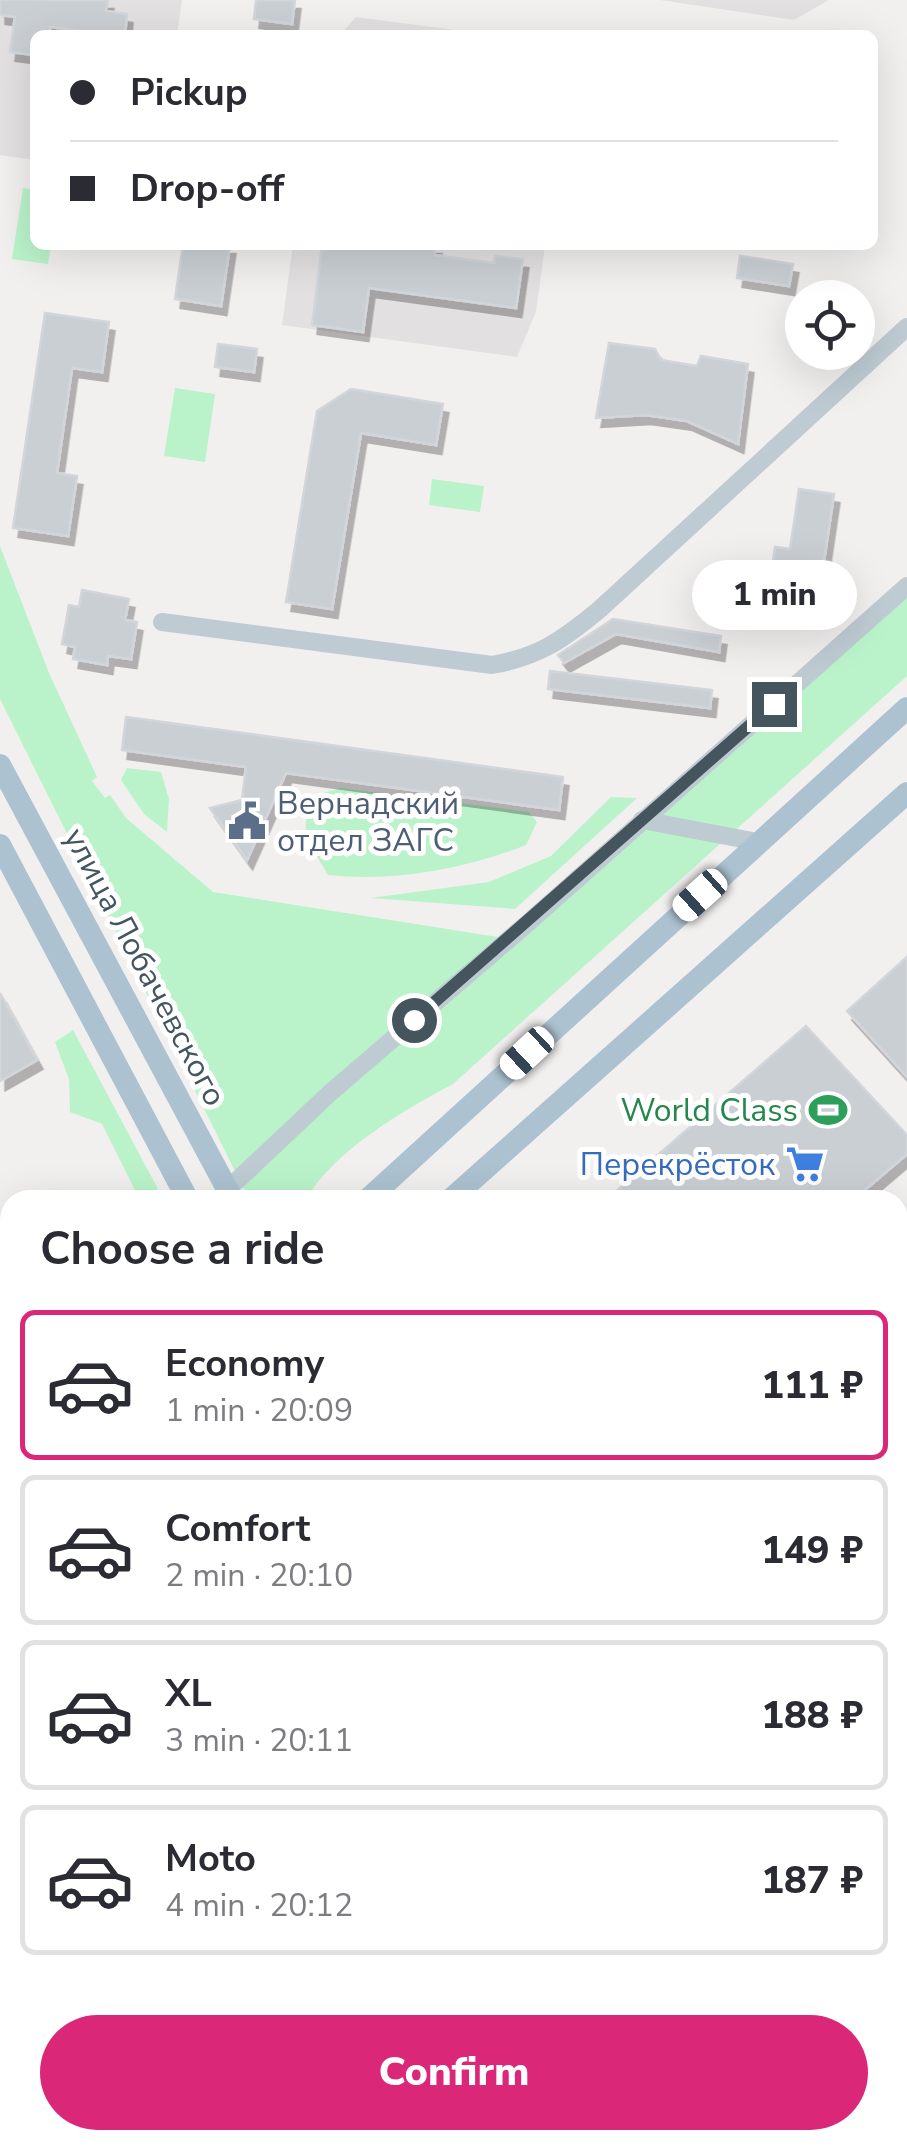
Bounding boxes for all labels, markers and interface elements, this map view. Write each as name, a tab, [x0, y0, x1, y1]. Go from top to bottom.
text: Pickup	[130, 67, 248, 118]
text: Drop-off	[130, 163, 284, 214]
map controls	[785, 280, 875, 370]
button: locate	[785, 280, 875, 370]
callout: 1 min	[692, 559, 856, 629]
text: 1 min	[732, 573, 817, 616]
route end	[752, 682, 797, 727]
place label: Вернадский отдел ЗАГС	[277, 782, 459, 862]
public building icon: Вернадский отдел ЗАГС	[226, 800, 268, 842]
street label: улица Лобачевского	[53, 820, 237, 1114]
car	[668, 864, 732, 926]
route start	[392, 998, 437, 1043]
car	[495, 1022, 559, 1084]
place label: World Class	[620, 1089, 798, 1132]
sports icon: World Class	[807, 1089, 849, 1131]
place label: Перекрёсток	[580, 1143, 775, 1186]
supermarket icon: Перекрёсток	[784, 1143, 826, 1185]
text: Choose a ride	[40, 1219, 325, 1280]
text: Economy	[165, 1338, 324, 1389]
icon: car	[45, 1340, 135, 1430]
text: 111 ₽	[761, 1360, 863, 1411]
text: 1 min · 20:09	[165, 1389, 353, 1432]
text: Comfort	[165, 1503, 310, 1554]
icon: car	[45, 1505, 135, 1595]
text: 149 ₽	[761, 1525, 863, 1576]
text: 2 min · 20:10	[165, 1554, 353, 1597]
text: XL	[165, 1668, 212, 1719]
icon: car	[45, 1670, 135, 1760]
text: 188 ₽	[761, 1690, 863, 1741]
text: 3 min · 20:11	[165, 1719, 353, 1762]
text: Moto	[165, 1833, 256, 1884]
icon: car	[45, 1835, 135, 1925]
text: 187 ₽	[761, 1855, 863, 1906]
text: 4 min · 20:12	[165, 1884, 353, 1927]
button: Confirm	[40, 2015, 868, 2130]

